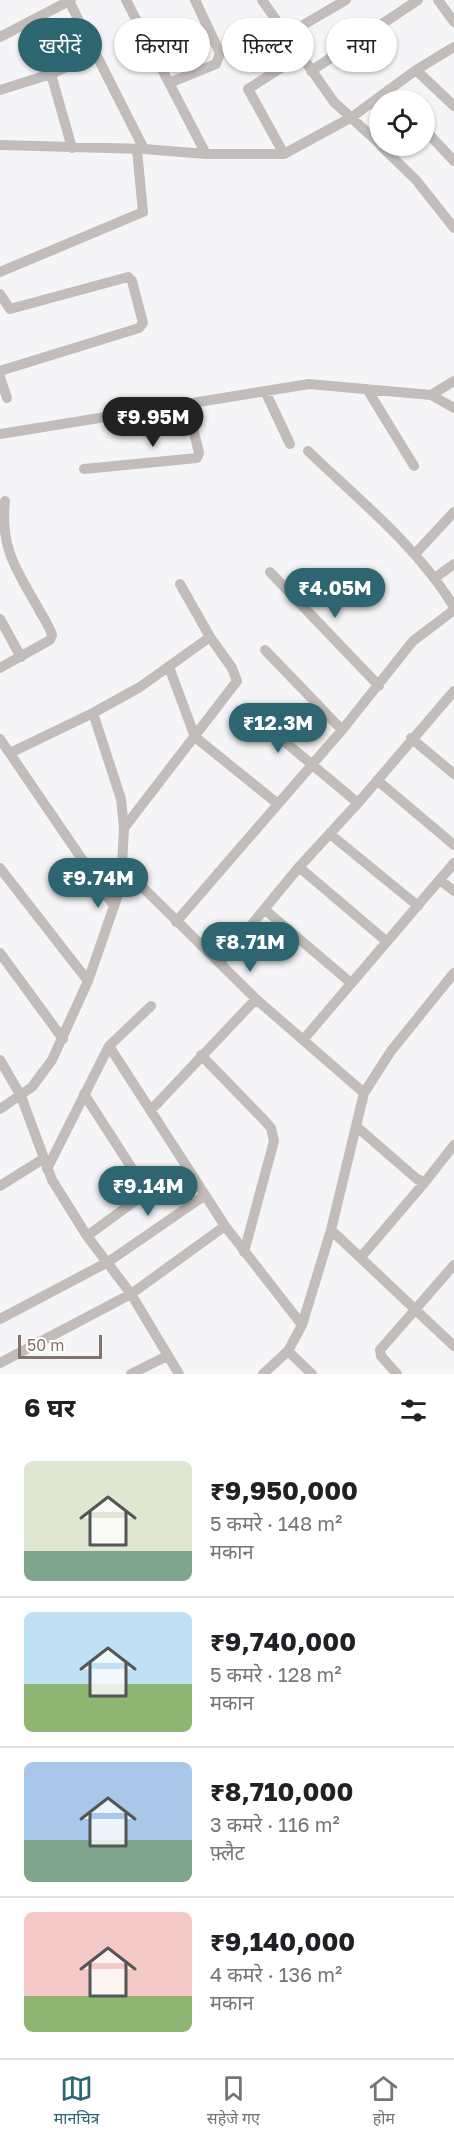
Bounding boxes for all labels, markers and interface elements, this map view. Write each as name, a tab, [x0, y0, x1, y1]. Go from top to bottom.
chip: खरीदें	[18, 18, 102, 72]
chip: किराया	[114, 18, 210, 72]
chip: फ़िल्टर	[222, 18, 314, 72]
chip: नया	[326, 18, 397, 72]
map controls	[369, 90, 435, 156]
button: locate	[369, 90, 435, 156]
pin: ₹9.95M	[104, 397, 202, 448]
text: ₹9.95M	[116, 404, 190, 428]
pin: ₹4.05M	[286, 568, 384, 619]
text: ₹4.05M	[298, 575, 372, 599]
pin: ₹12.3M	[229, 703, 327, 754]
text: ₹12.3M	[243, 710, 313, 734]
pin: ₹9.74M	[49, 858, 147, 909]
text: ₹9.74M	[62, 865, 134, 889]
pin: ₹8.71M	[201, 922, 299, 973]
text: ₹8.71M	[215, 929, 285, 953]
pin: ₹9.14M	[99, 1166, 197, 1217]
text: ₹9.14M	[112, 1173, 184, 1197]
scale bar	[18, 1332, 102, 1360]
text: 50 m	[27, 1335, 64, 1355]
text: 6 घर	[24, 1392, 75, 1423]
icon: filters	[397, 1394, 430, 1427]
text: ₹9,950,000	[210, 1475, 358, 1506]
icon: home	[72, 1485, 144, 1557]
text: 5 कमरे · 148 m²	[210, 1511, 342, 1535]
text: मकान	[210, 1539, 254, 1563]
text: ₹9,740,000	[210, 1626, 356, 1657]
icon: home	[72, 1636, 144, 1708]
text: 5 कमरे · 128 m²	[210, 1662, 342, 1686]
text: मकान	[210, 1690, 254, 1714]
text: ₹8,710,000	[210, 1776, 353, 1807]
icon: home	[72, 1786, 144, 1858]
text: 3 कमरे · 116 m²	[210, 1812, 340, 1836]
text: फ़्लैट	[210, 1840, 245, 1864]
text: ₹9,140,000	[210, 1926, 355, 1957]
icon: home	[72, 1936, 144, 2008]
text: 4 कमरे · 136 m²	[210, 1962, 342, 1986]
text: मकान	[210, 1990, 254, 2014]
tab: मानचित्र	[54, 2072, 99, 2131]
tab: सहेजे गए	[207, 2072, 260, 2131]
tab: होम	[367, 2072, 400, 2131]

